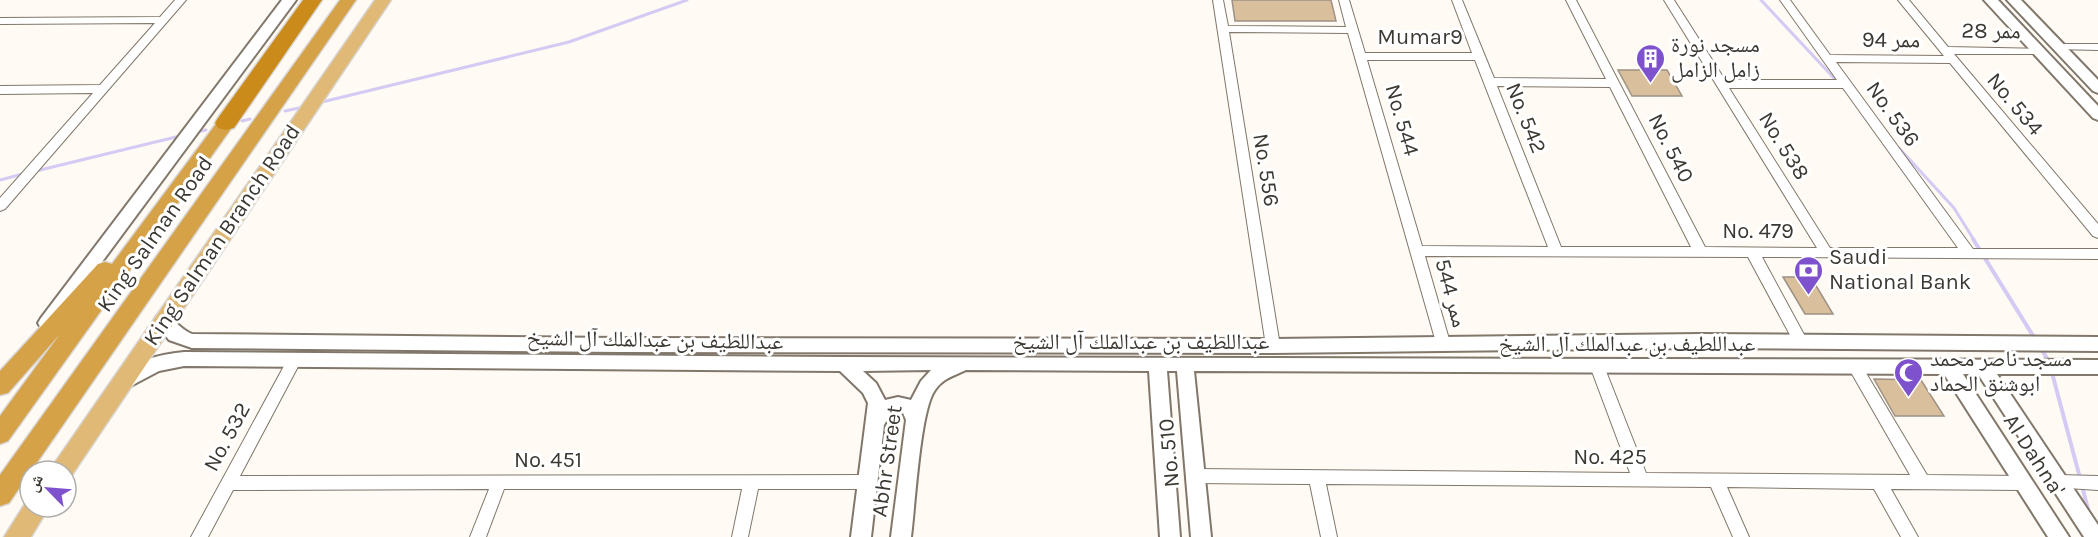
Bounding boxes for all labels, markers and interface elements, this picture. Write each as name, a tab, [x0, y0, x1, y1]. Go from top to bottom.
street label: ممر 28	[1961, 17, 2021, 45]
street label: Mumar9	[1377, 24, 1463, 50]
street label: ممر 94	[1862, 26, 1920, 54]
place label: مسجد نورة زامل الزامل	[1671, 32, 1760, 83]
building icon: مسجد نورة زامل الزامل	[1634, 42, 1666, 84]
street label: No. 534	[1981, 67, 2049, 141]
street label: No. 536	[1861, 76, 1925, 152]
street label: No. 542	[1500, 79, 1552, 157]
street label: No. 544	[1379, 81, 1425, 159]
street label: No. 538	[1753, 107, 1815, 185]
street label: No. 540	[1643, 109, 1699, 187]
street label: King Salman Branch Road	[138, 119, 306, 351]
street label: No. 556	[1247, 132, 1285, 208]
street label: King Salman Road	[92, 151, 218, 317]
street label: No. 479	[1722, 218, 1794, 244]
place label: Saudi National Bank	[1829, 244, 1971, 295]
bank icon: Saudi National Bank	[1792, 254, 1824, 296]
street label: ممر 544	[1429, 256, 1473, 330]
street label: عبداللطيف بن عبدالملك آل الشيخ	[526, 325, 784, 355]
street label: عبداللطيف بن عبدالملك آل الشيخ	[1013, 329, 1269, 355]
street label: عبداللطيف بن عبدالملك آل الشيخ	[1499, 331, 1755, 357]
place label: مسجد ناصر محمد ابوشنق الحماد	[1930, 346, 2072, 397]
mosque icon: مسجد ناصر محمد ابوشنق الحماد	[1893, 356, 1925, 398]
street label: No. 532	[198, 398, 256, 476]
street label: Abhr Street	[866, 403, 908, 519]
street label: Al Dahna'	[1998, 409, 2070, 501]
street label: No. 510	[1153, 418, 1185, 488]
street label: No. 425	[1573, 444, 1647, 470]
street label: No. 451	[514, 447, 582, 473]
north arrow	[18, 459, 78, 519]
text: ش	[23, 471, 47, 495]

